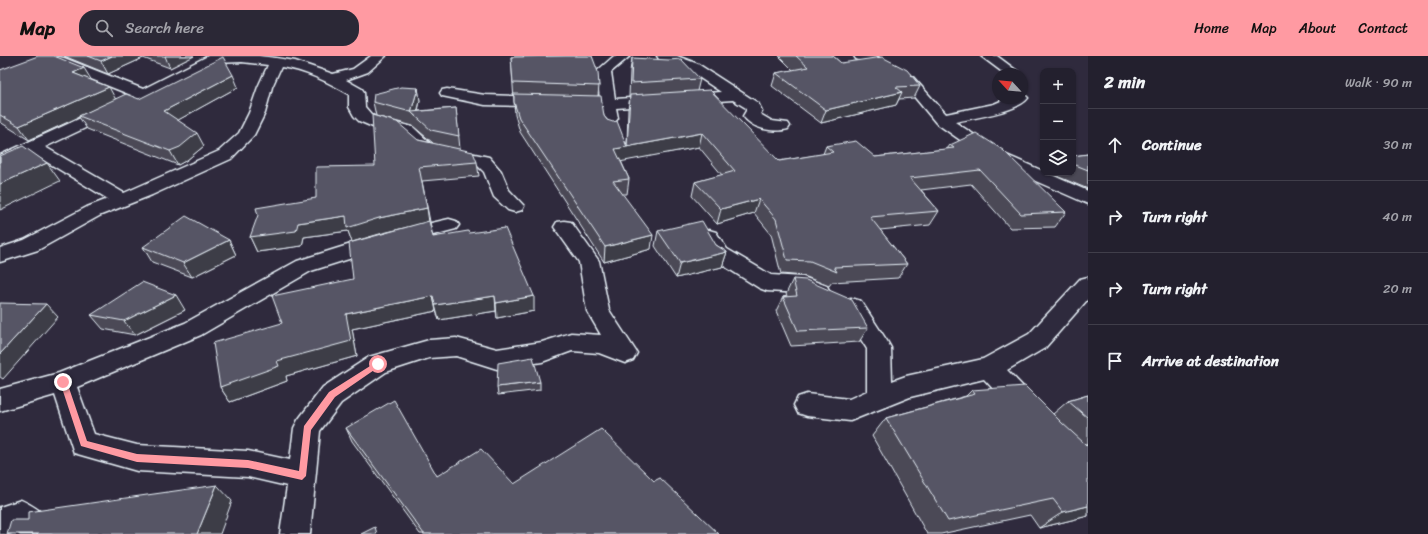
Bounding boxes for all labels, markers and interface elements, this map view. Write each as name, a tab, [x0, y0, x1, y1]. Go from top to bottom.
search box	[79, 10, 359, 46]
text: Map	[20, 12, 55, 45]
text: Search here	[125, 15, 204, 41]
text: Home	[1194, 16, 1229, 41]
text: Map	[1251, 16, 1277, 41]
text: About	[1299, 16, 1336, 41]
text: Contact	[1358, 16, 1408, 41]
icon: search	[93, 17, 115, 39]
text: 2 min	[1104, 67, 1145, 97]
north arrow	[992, 68, 1028, 104]
map controls	[1040, 68, 1076, 176]
button: +	[1040, 68, 1076, 104]
text: Walk · 90 m	[1345, 71, 1412, 94]
button: −	[1040, 104, 1076, 140]
text: Continue	[1142, 132, 1202, 158]
text: 30 m	[1383, 133, 1412, 156]
icon: ahead	[1104, 134, 1126, 156]
button: layers	[1040, 140, 1076, 176]
text: Turn right	[1142, 204, 1207, 230]
text: 40 m	[1382, 205, 1412, 228]
icon: right	[1104, 206, 1126, 228]
text: Turn right	[1142, 276, 1207, 302]
text: 20 m	[1383, 277, 1412, 300]
icon: right	[1104, 278, 1126, 300]
text: Arrive at destination	[1142, 348, 1279, 374]
icon: arrive	[1104, 350, 1126, 372]
route start	[369, 355, 387, 373]
route end	[54, 373, 72, 391]

